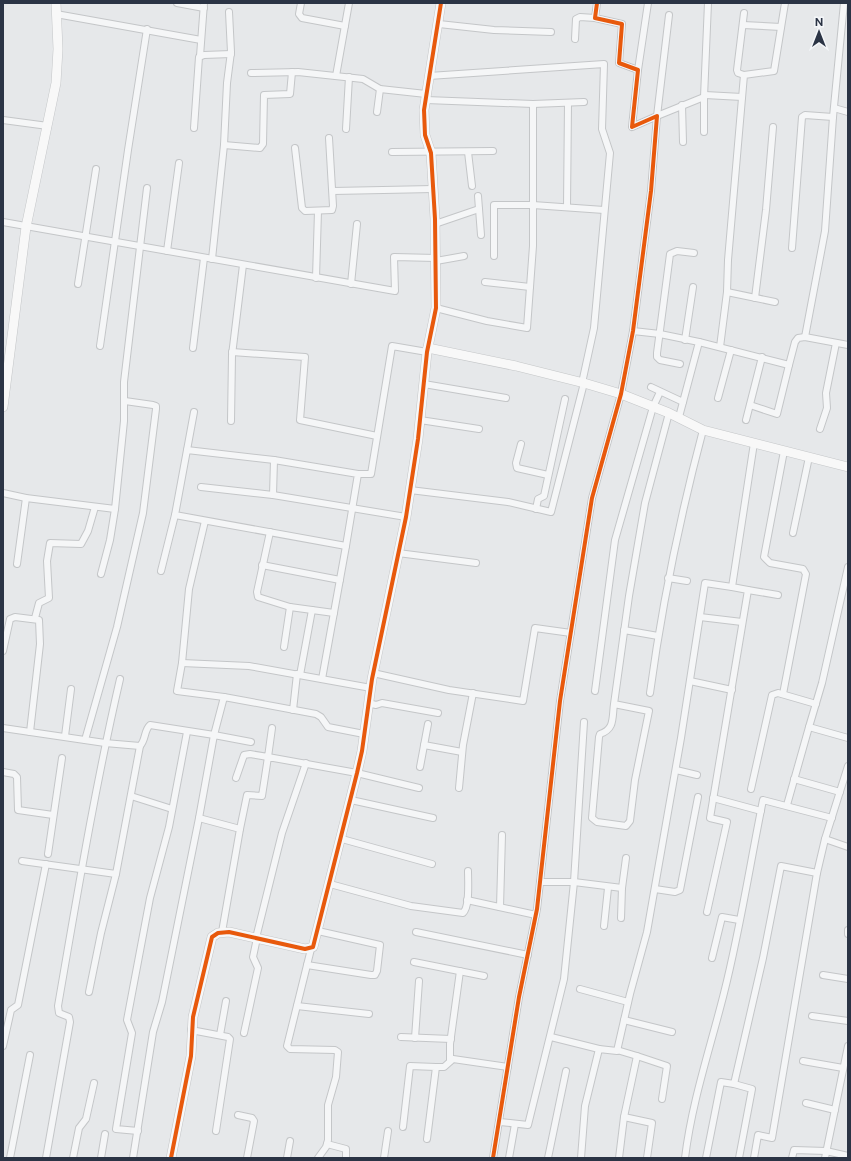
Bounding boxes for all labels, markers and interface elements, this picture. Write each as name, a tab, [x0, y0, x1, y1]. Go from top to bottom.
north arrow	[799, 12, 839, 52]
text: N	[815, 16, 823, 28]

